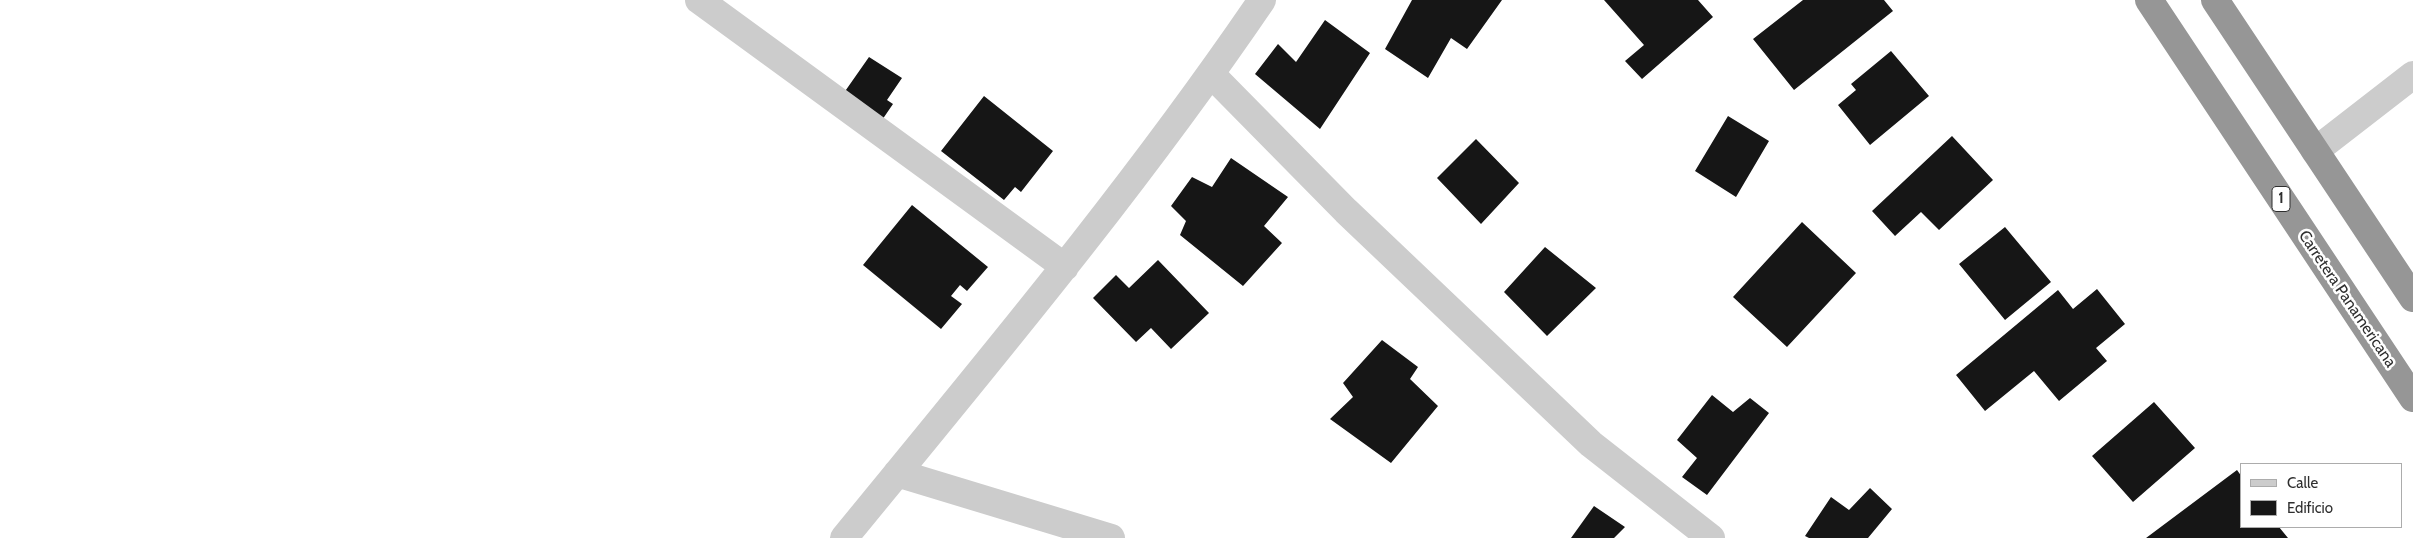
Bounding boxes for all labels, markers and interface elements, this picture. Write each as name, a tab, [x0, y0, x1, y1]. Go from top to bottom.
road number: 1	[2272, 186, 2290, 212]
street label: Carretera Panamericana	[2294, 227, 2400, 371]
legend	[2240, 463, 2403, 528]
text: Calle	[2287, 474, 2318, 492]
text: Edificio	[2287, 499, 2333, 517]

